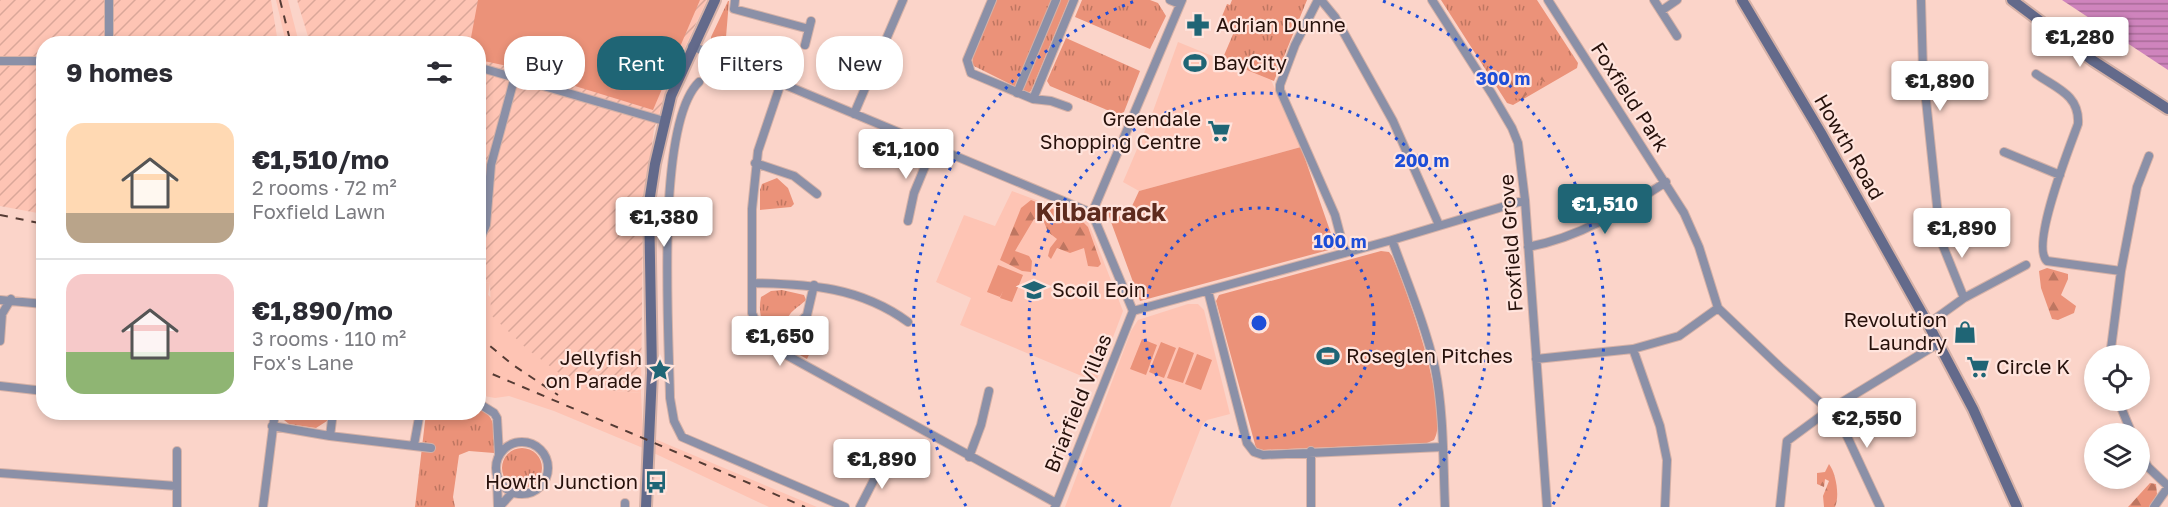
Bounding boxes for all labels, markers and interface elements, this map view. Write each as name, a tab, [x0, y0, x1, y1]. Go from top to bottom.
pharmacy icon: Adrian Dunne	[1185, 12, 1211, 38]
place label: Adrian Dunne	[1216, 12, 1346, 36]
pin: €1,280	[2031, 17, 2129, 68]
text: €1,280	[2046, 24, 2114, 48]
chip: Buy	[504, 36, 585, 90]
chip: Rent	[597, 36, 686, 90]
chip: Filters	[698, 36, 804, 90]
chip: New	[816, 36, 903, 90]
street label: Foxfield Park	[1587, 37, 1675, 156]
sports icon: BayCity	[1182, 50, 1208, 76]
place label: BayCity	[1213, 50, 1287, 74]
icon: filters	[423, 56, 456, 89]
text: 9 homes	[66, 57, 173, 88]
pin: €1,890	[1891, 61, 1989, 112]
text: 300 m	[1476, 67, 1530, 89]
text: €1,890	[1905, 68, 1975, 92]
street label: Howth Road	[1810, 89, 1890, 204]
place label: Greendale Shopping Centre	[1040, 106, 1201, 153]
supermarket icon: Greendale Shopping Centre	[1206, 118, 1232, 144]
pin: €1,100	[857, 129, 955, 180]
text: €1,100	[872, 136, 940, 160]
text: €1,510/mo	[252, 144, 389, 175]
icon: home	[114, 147, 186, 219]
text: 200 m	[1395, 149, 1449, 171]
street label: Foxfield Grove	[1493, 174, 1527, 313]
text: 2 rooms · 72 m²	[252, 175, 397, 199]
pin: €1,510	[1556, 184, 1654, 235]
text: €1,510	[1572, 191, 1638, 215]
district label: Kilbarrack	[1036, 196, 1166, 227]
pin: €1,380	[615, 197, 713, 248]
text: Foxfield Lawn	[252, 199, 385, 223]
text: €1,380	[630, 204, 698, 228]
pin: €1,890	[1913, 208, 2011, 259]
text: €1,890	[1927, 215, 1997, 239]
text: 100 m	[1314, 230, 1366, 252]
school or university icon: Scoil Eoin	[1021, 277, 1047, 303]
place label: Scoil Eoin	[1052, 277, 1146, 301]
text: €1,890/mo	[252, 295, 393, 326]
icon: home	[114, 298, 186, 370]
place label: Revolution Laundry	[1843, 307, 1947, 354]
centre of rings	[1249, 313, 1269, 333]
pin: €1,650	[731, 316, 829, 367]
shop icon: Revolution Laundry	[1952, 319, 1978, 345]
text: €1,650	[746, 323, 814, 347]
text: 3 rooms · 110 m²	[252, 326, 406, 350]
street label: Briarfield Villas	[1038, 330, 1116, 475]
sports icon: Roseglen Pitches	[1315, 343, 1341, 369]
place label: Roseglen Pitches	[1346, 343, 1513, 367]
place label: Jellyfish on Parade	[546, 345, 642, 392]
map controls	[2084, 345, 2150, 489]
button: locate	[2084, 345, 2150, 411]
text: Fox's Lane	[252, 350, 354, 374]
supermarket icon: Circle K	[1965, 354, 1991, 380]
place label: Circle K	[1996, 354, 2070, 378]
place icon: Jellyfish on Parade	[647, 357, 673, 383]
pin: €2,550	[1818, 398, 1916, 449]
text: €2,550	[1832, 405, 1902, 429]
button: layers	[2084, 423, 2150, 489]
pin: €1,890	[833, 439, 931, 490]
text: €1,890	[847, 446, 917, 470]
place label: Howth Junction	[485, 469, 638, 493]
bus stop icon: Howth Junction	[643, 469, 669, 495]

